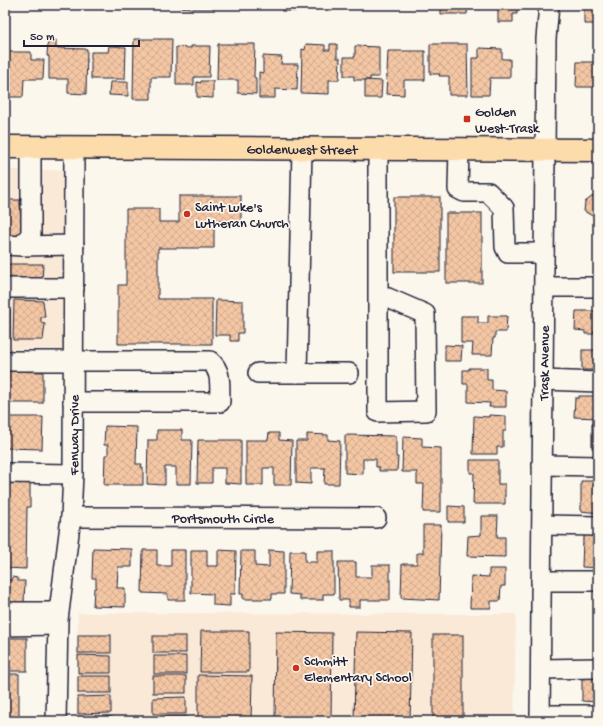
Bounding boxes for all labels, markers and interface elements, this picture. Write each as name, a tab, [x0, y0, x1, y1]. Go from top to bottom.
scale bar	[24, 22, 139, 48]
text: 50 m	[30, 31, 55, 45]
place label: Golden West-Trask	[475, 105, 541, 138]
marker: Golden West-Trask	[462, 114, 472, 124]
street label: Goldenwest Street	[246, 142, 359, 160]
place label: Saint Luke's Lutheran Church	[195, 200, 289, 233]
marker: Saint Luke's Lutheran Church	[182, 209, 192, 219]
street label: Trask Avenue	[537, 325, 554, 402]
street label: Fenway Drive	[67, 394, 84, 476]
street label: Portsmouth Circle	[171, 511, 275, 529]
place label: Schmitt Elementary School	[304, 654, 412, 687]
marker: Schmitt Elementary School	[291, 663, 301, 673]

